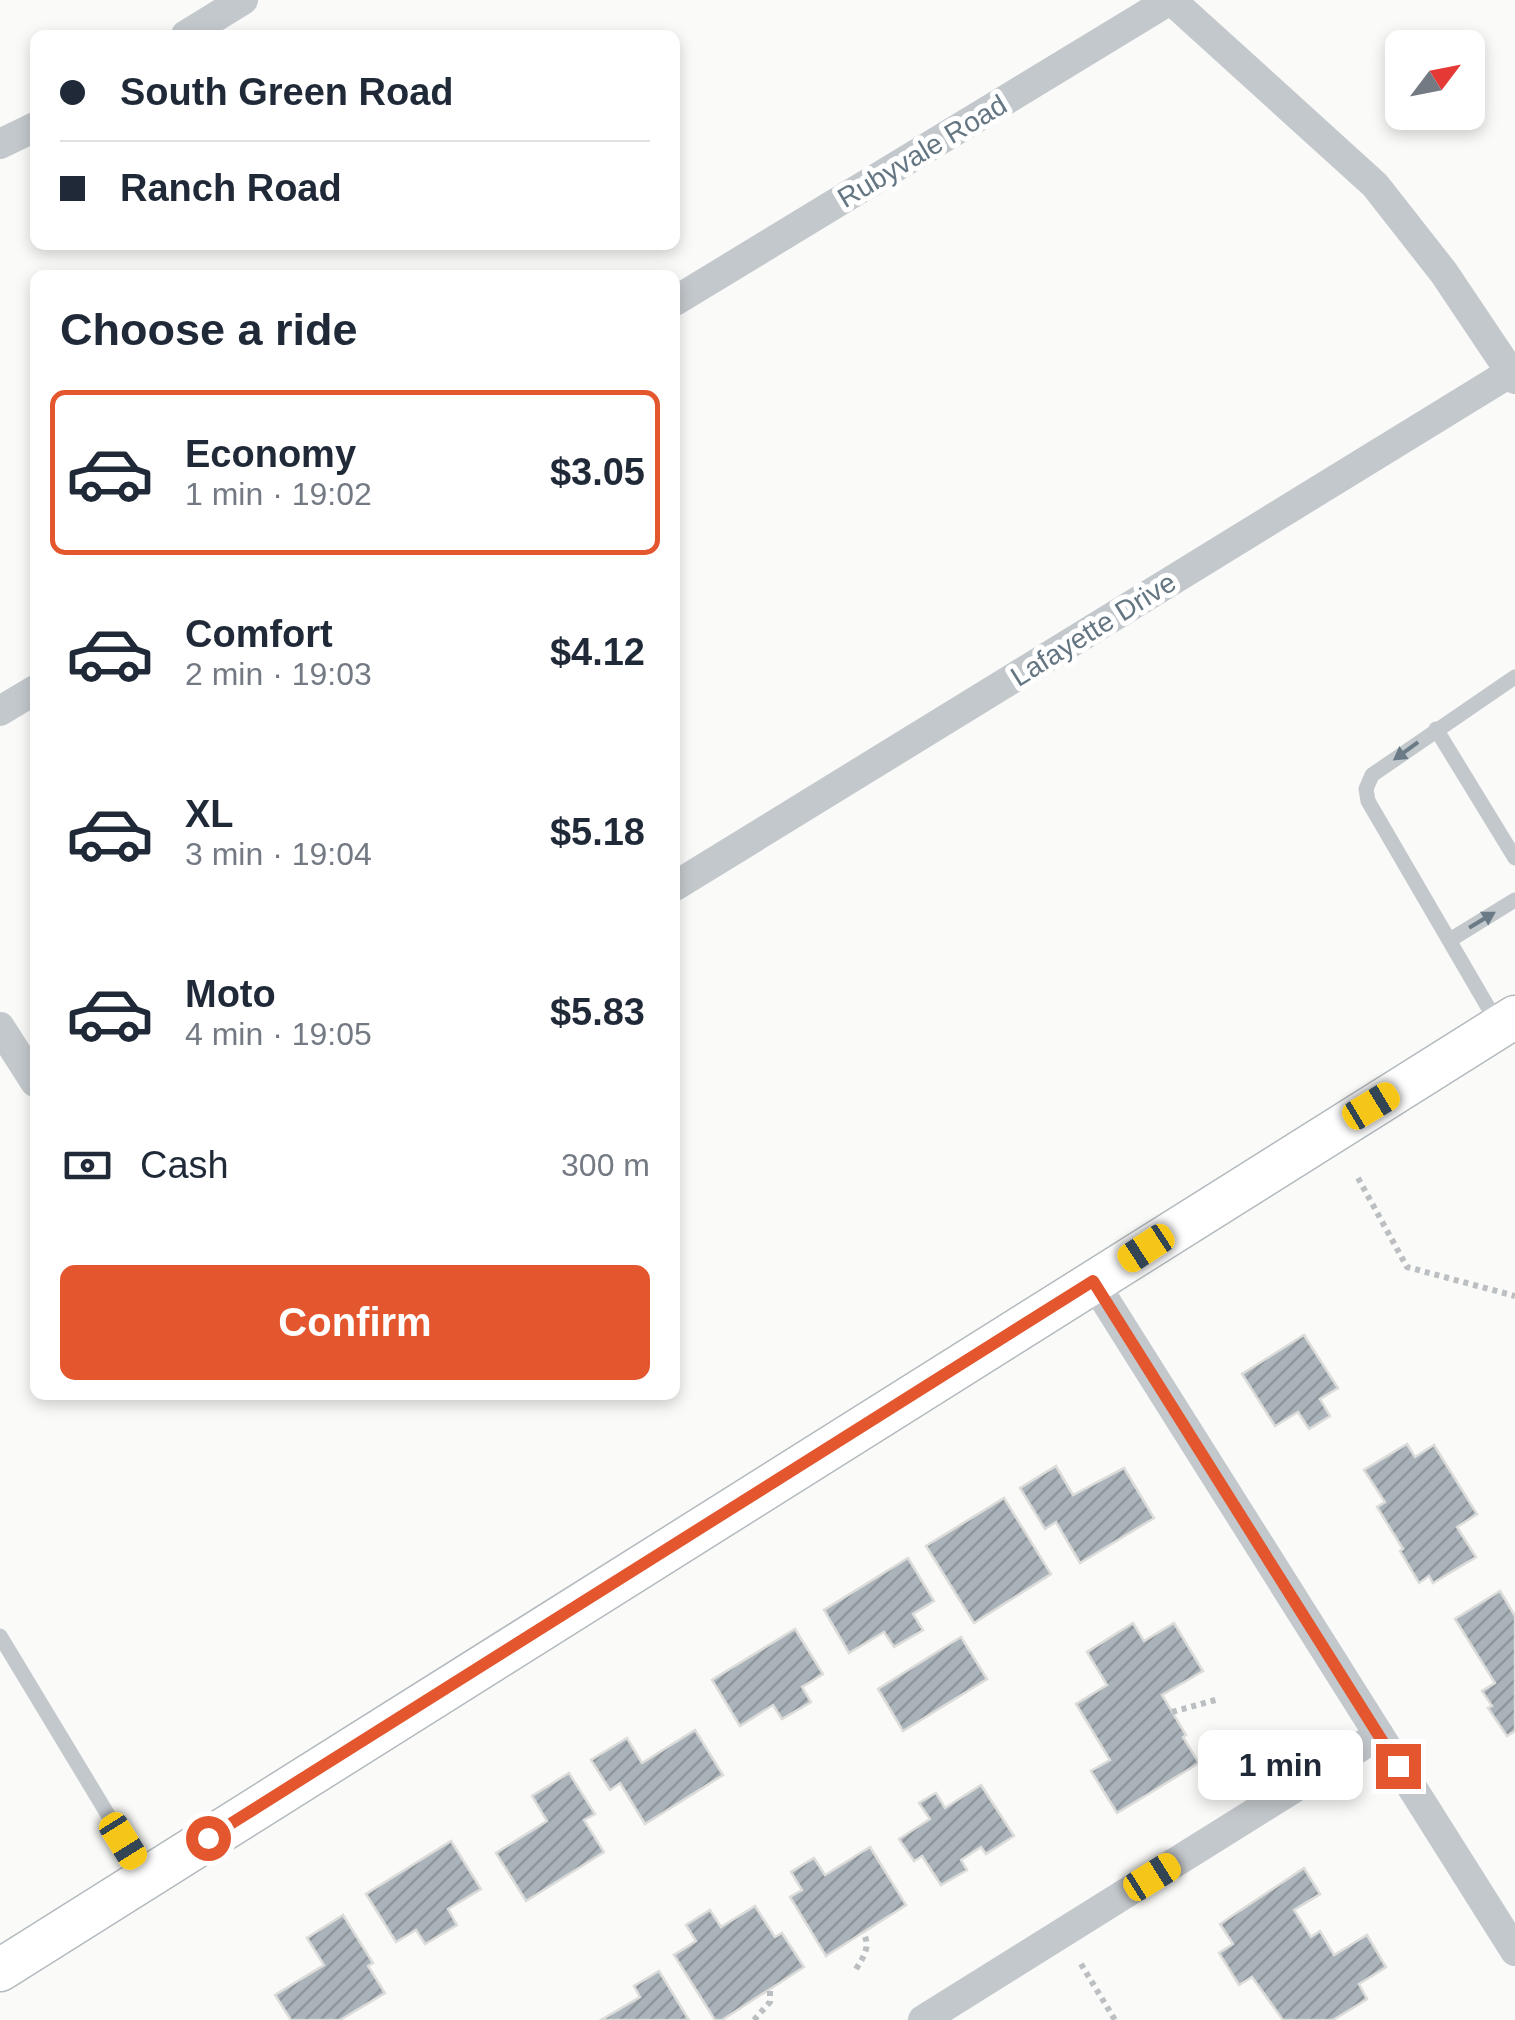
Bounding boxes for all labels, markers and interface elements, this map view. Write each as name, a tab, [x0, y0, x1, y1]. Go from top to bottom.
north arrow	[1385, 30, 1485, 130]
map controls	[1385, 30, 1485, 130]
text: South Green Road	[120, 71, 454, 113]
street label: Rubyvale Road	[832, 89, 1012, 214]
text: Ranch Road	[120, 167, 342, 209]
text: Choose a ride	[60, 304, 358, 355]
icon: car	[65, 428, 155, 518]
text: Economy	[185, 433, 356, 475]
text: $3.05	[550, 451, 645, 493]
text: 1 min · 19:02	[185, 476, 372, 512]
street label: Lafayette Drive	[1005, 566, 1181, 692]
icon: car	[65, 608, 155, 698]
text: Comfort	[185, 613, 333, 655]
text: $4.12	[550, 631, 645, 673]
text: 2 min · 19:03	[185, 656, 372, 692]
one-way arrow	[1392, 741, 1419, 761]
icon: car	[65, 788, 155, 878]
text: XL	[185, 793, 234, 835]
text: $5.18	[550, 811, 645, 853]
text: 3 min · 19:04	[185, 836, 372, 872]
one-way arrow	[1468, 912, 1496, 929]
icon: car	[65, 968, 155, 1058]
text: Moto	[185, 973, 276, 1015]
text: $5.83	[550, 991, 645, 1033]
text: 4 min · 19:05	[185, 1016, 372, 1052]
car	[1338, 1078, 1404, 1134]
icon: cash	[60, 1138, 115, 1193]
text: Cash	[140, 1144, 229, 1186]
text: 300 m	[561, 1147, 650, 1183]
car	[1113, 1219, 1179, 1277]
button: Confirm	[60, 1265, 650, 1380]
callout: 1 min	[1198, 1731, 1363, 1801]
route end	[1376, 1744, 1421, 1789]
text: 1 min	[1239, 1747, 1322, 1783]
car	[94, 1808, 152, 1874]
route start	[186, 1816, 231, 1861]
car	[1119, 1848, 1185, 1906]

